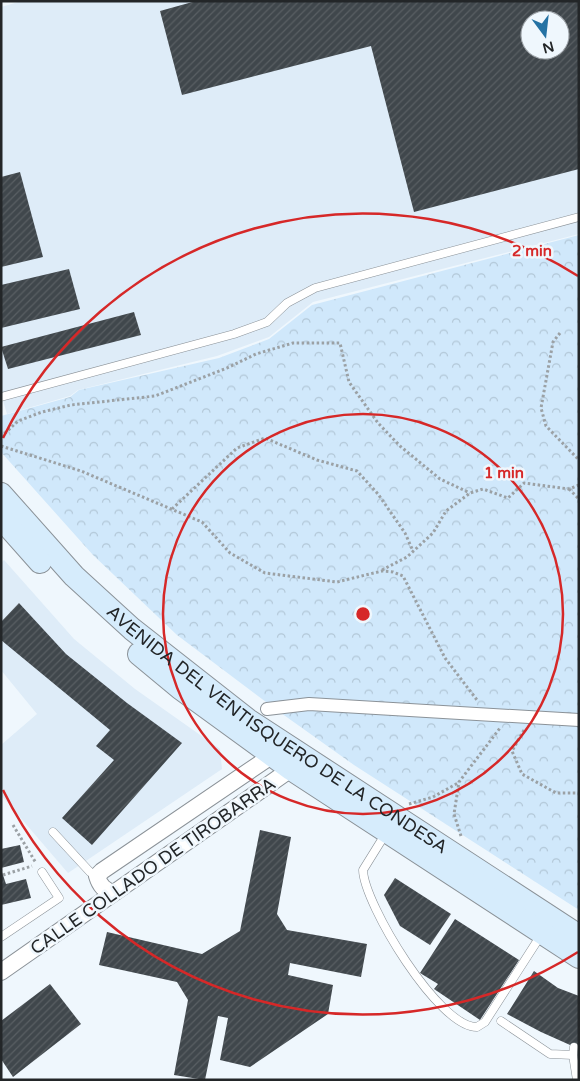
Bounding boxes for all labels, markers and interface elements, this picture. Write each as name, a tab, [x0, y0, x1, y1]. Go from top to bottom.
north arrow	[520, 10, 570, 60]
text: N	[541, 37, 556, 57]
text: 2 min	[512, 242, 552, 260]
text: 1 min	[484, 464, 524, 482]
street label: AVENIDA DEL VENTISQUERO DE LA CONDESA	[102, 600, 452, 858]
centre of rings	[354, 605, 372, 623]
street label: CALLE COLLADO DE TIROBARRA	[26, 773, 280, 959]

